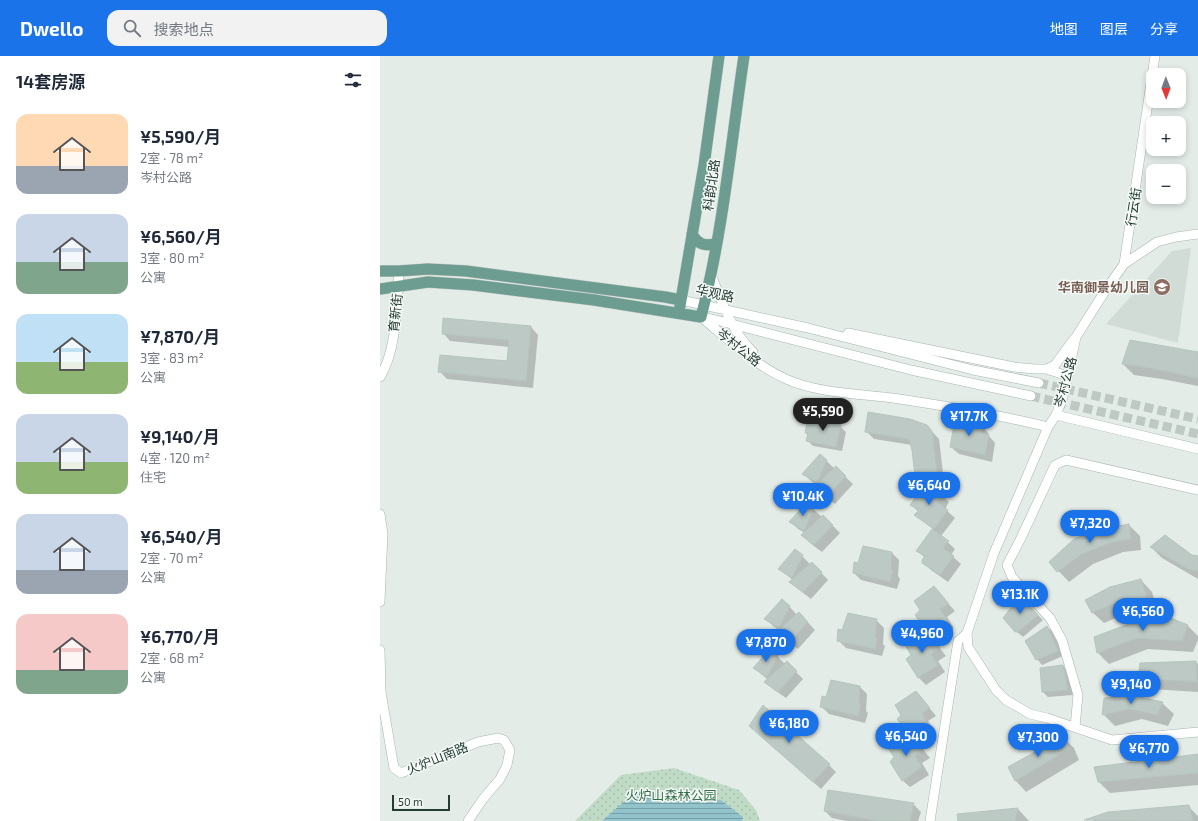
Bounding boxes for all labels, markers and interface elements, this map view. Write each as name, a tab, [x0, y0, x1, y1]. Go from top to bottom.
search box	[107, 10, 387, 46]
text: Dwello	[20, 17, 83, 40]
icon: search	[121, 17, 143, 39]
text: 搜索地点	[153, 20, 213, 38]
text: 地图	[1050, 20, 1078, 37]
text: 图层	[1100, 20, 1128, 37]
text: 分享	[1150, 20, 1178, 37]
north arrow	[1146, 68, 1186, 108]
map controls	[1146, 68, 1186, 204]
icon: filters	[342, 69, 364, 91]
text: 14套房源	[16, 71, 85, 91]
button: +	[1146, 116, 1186, 156]
text: ¥5,590/月	[140, 126, 221, 146]
icon: home	[48, 130, 96, 178]
text: 2室 · 78 m²	[140, 150, 203, 166]
street label: 科韵北路	[699, 158, 723, 212]
button: −	[1146, 164, 1186, 204]
text: 岑村公路	[140, 169, 192, 185]
street label: 行云街	[1122, 186, 1144, 228]
text: ¥6,560/月	[140, 226, 222, 246]
icon: home	[48, 230, 96, 278]
text: 3室 · 80 m²	[140, 250, 205, 266]
text: 公寓	[140, 269, 166, 285]
school or university icon: 华南御景幼儿园	[1152, 277, 1172, 297]
place label: 华南御景幼儿园	[1058, 279, 1149, 295]
street label: 华观路	[694, 281, 736, 305]
street label: 育新街	[385, 293, 405, 333]
street label: 岑村公路	[714, 325, 764, 369]
text: ¥7,870/月	[140, 326, 220, 346]
icon: home	[48, 330, 96, 378]
text: 3室 · 83 m²	[140, 350, 204, 366]
street label: 岑村公路	[1051, 355, 1079, 409]
text: 公寓	[140, 369, 166, 385]
pin: ¥5,590	[790, 398, 856, 432]
text: ¥5,590	[802, 403, 844, 419]
pin: ¥17.7K	[936, 403, 1002, 437]
text: ¥17.7K	[950, 408, 988, 424]
text: ¥9,140/月	[140, 426, 220, 446]
icon: home	[48, 430, 96, 478]
text: 4室 · 120 m²	[140, 450, 210, 466]
text: 住宅	[140, 469, 166, 485]
pin: ¥6,640	[896, 472, 962, 506]
text: ¥6,640	[907, 477, 951, 493]
pin: ¥10.4K	[770, 483, 836, 517]
text: ¥10.4K	[782, 488, 824, 504]
pin: ¥7,320	[1057, 510, 1123, 544]
text: ¥7,320	[1069, 515, 1111, 531]
text: ¥6,540/月	[140, 526, 223, 546]
icon: home	[48, 530, 96, 578]
text: 2室 · 70 m²	[140, 550, 203, 566]
text: 公寓	[140, 569, 166, 585]
pin: ¥13.1K	[987, 581, 1053, 615]
text: ¥13.1K	[1001, 586, 1039, 602]
pin: ¥6,560	[1110, 598, 1176, 632]
text: ¥6,560	[1122, 603, 1164, 619]
pin: ¥4,960	[889, 620, 955, 654]
text: ¥4,960	[900, 625, 944, 641]
text: ¥6,770/月	[140, 626, 220, 646]
pin: ¥7,870	[733, 629, 799, 663]
icon: home	[48, 630, 96, 678]
text: ¥7,870	[745, 634, 787, 650]
text: 2室 · 68 m²	[140, 650, 204, 666]
text: 公寓	[140, 669, 166, 685]
pin: ¥9,140	[1098, 671, 1164, 705]
text: ¥9,140	[1111, 676, 1151, 692]
pin: ¥6,180	[756, 710, 822, 744]
text: ¥6,180	[769, 715, 809, 731]
pin: ¥6,540	[873, 723, 939, 757]
pin: ¥7,300	[1005, 724, 1071, 758]
text: ¥6,540	[884, 728, 928, 744]
text: ¥7,300	[1017, 729, 1059, 745]
pin: ¥6,770	[1116, 735, 1182, 769]
street label: 火炉山南路	[404, 738, 470, 778]
text: ¥6,770	[1129, 740, 1169, 756]
park label: 火炉山森林公园	[625, 787, 717, 803]
scale bar	[392, 793, 450, 812]
text: 50 m	[398, 795, 423, 808]

